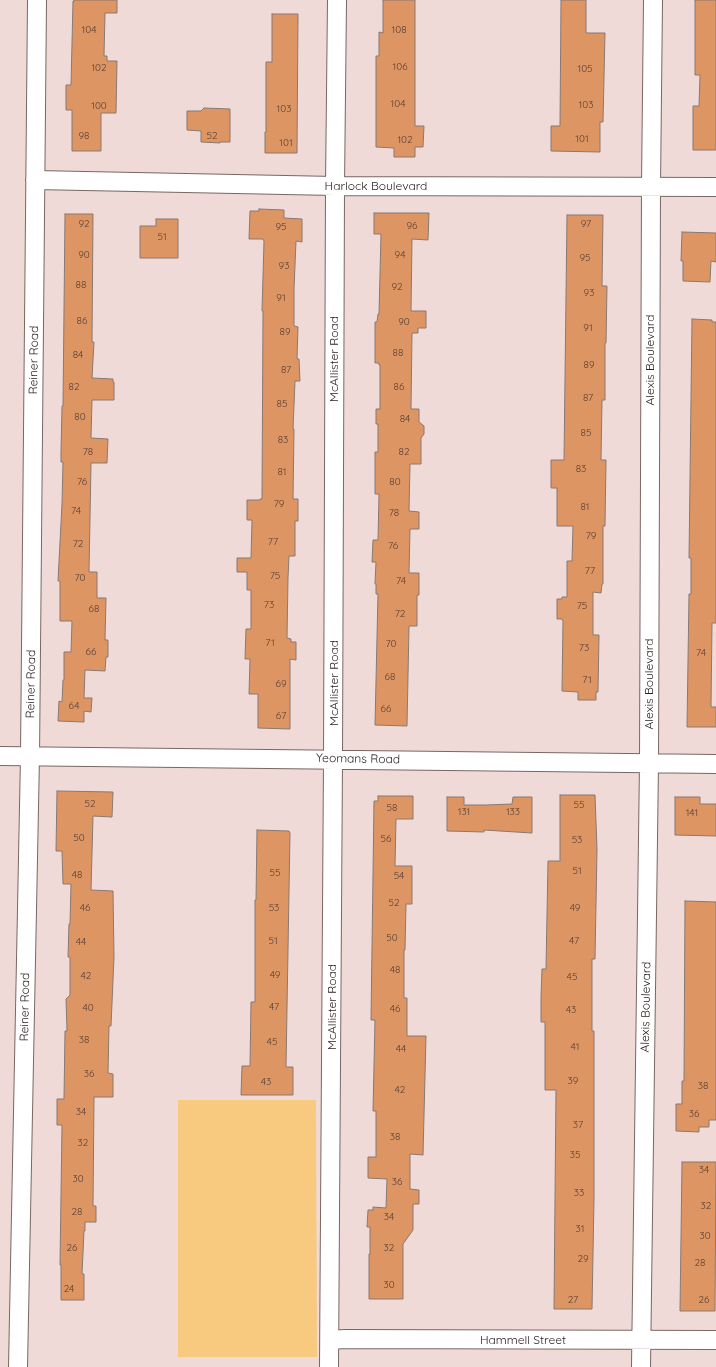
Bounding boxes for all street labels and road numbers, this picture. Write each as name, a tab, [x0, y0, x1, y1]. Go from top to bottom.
street label: Harlock Boulevard	[325, 179, 427, 193]
street label: Alexis Boulevard	[643, 315, 657, 405]
street label: McAllister Road	[327, 316, 341, 402]
street label: Reiner Road	[26, 326, 42, 394]
street label: Alexis Boulevard	[642, 639, 656, 729]
street label: McAllister Road	[327, 640, 341, 726]
street label: Reiner Road	[23, 650, 39, 718]
street label: Yeomans Road	[316, 751, 400, 767]
street label: Alexis Boulevard	[638, 961, 654, 1053]
street label: McAllister Road	[325, 964, 339, 1050]
street label: Reiner Road	[17, 973, 33, 1041]
street label: Hammell Street	[480, 1333, 566, 1347]

